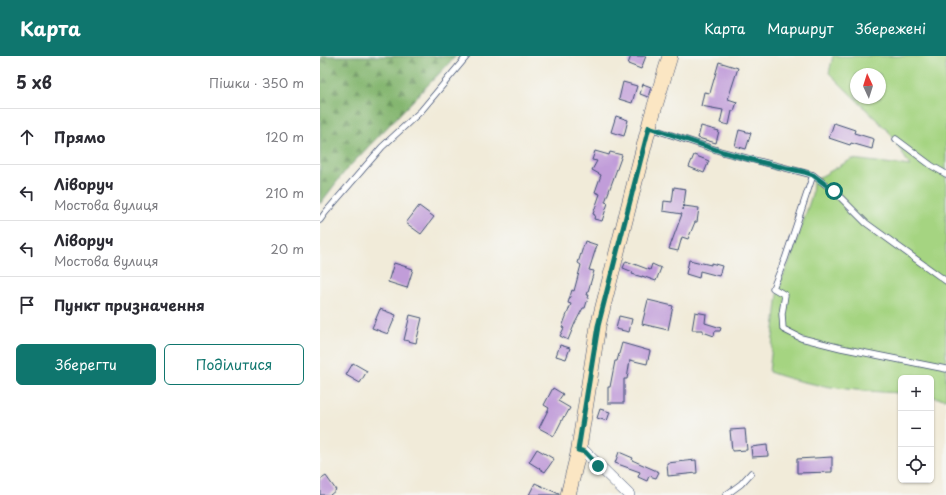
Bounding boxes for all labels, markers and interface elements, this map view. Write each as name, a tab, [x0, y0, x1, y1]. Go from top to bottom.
text: Карта	[20, 14, 81, 42]
text: Карта	[704, 18, 745, 39]
text: Маршрут	[767, 18, 834, 39]
text: Збережені	[856, 18, 926, 39]
north arrow	[850, 68, 886, 104]
text: 5 хв	[16, 69, 52, 95]
text: Пішки · 350 m	[209, 73, 304, 92]
text: Прямо	[54, 125, 105, 148]
icon: ahead	[16, 126, 38, 148]
text: 120 m	[265, 127, 304, 146]
text: Ліворуч	[54, 172, 114, 195]
icon: left	[16, 182, 38, 204]
route start	[825, 182, 843, 200]
text: 210 m	[265, 183, 304, 202]
text: Мостова вулиця	[54, 195, 159, 214]
text: Ліворуч	[54, 228, 114, 251]
icon: left	[16, 238, 38, 260]
text: 20 m	[270, 239, 304, 258]
text: Мостова вулиця	[54, 251, 159, 270]
text: Пункт призначення	[54, 293, 205, 316]
icon: arrive	[16, 294, 38, 316]
button: Зберегти	[16, 344, 156, 385]
button: Поділитися	[164, 344, 304, 385]
map controls	[898, 375, 934, 483]
button: +	[898, 375, 934, 411]
button: −	[898, 411, 934, 447]
button: locate	[898, 447, 934, 483]
route end	[589, 457, 607, 475]

